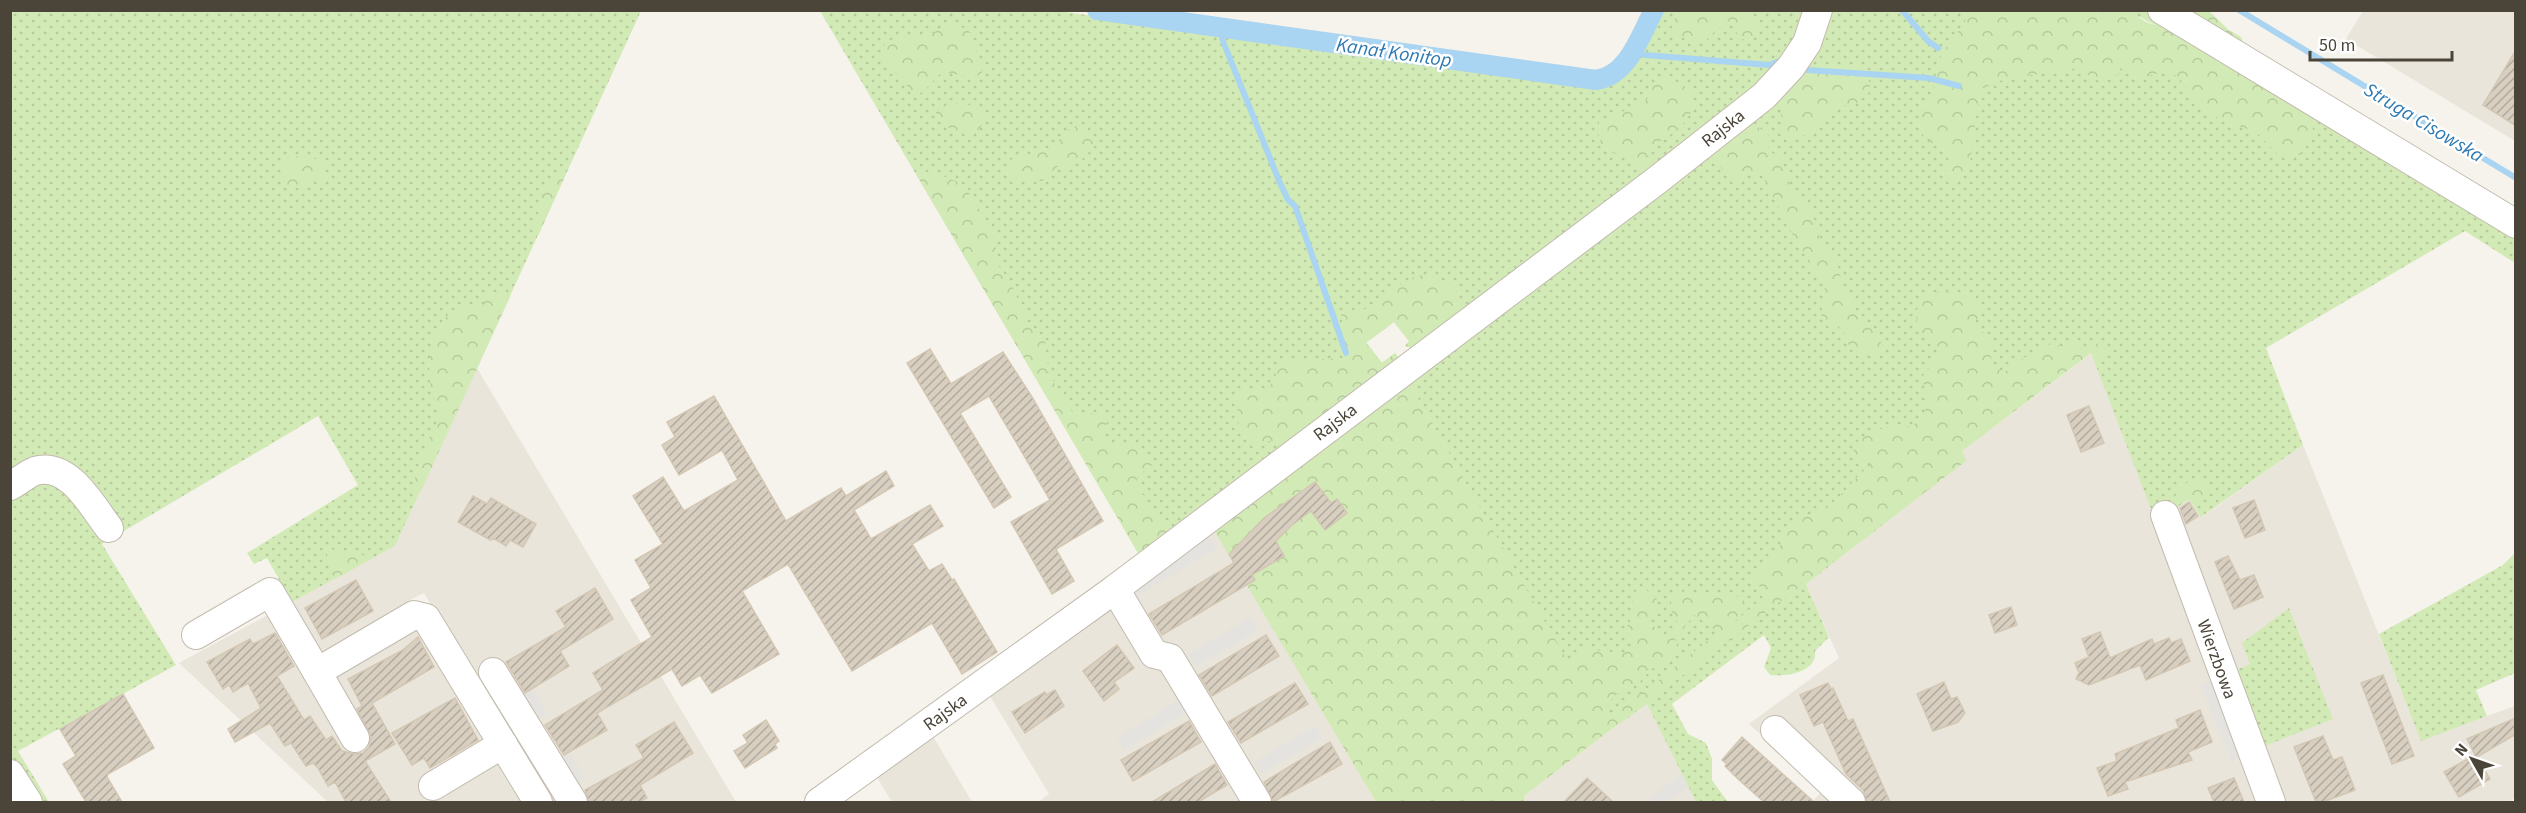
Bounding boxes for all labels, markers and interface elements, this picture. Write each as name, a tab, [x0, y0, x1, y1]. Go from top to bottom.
scale bar	[2310, 24, 2452, 62]
water label: Kanał Konitop	[1334, 31, 1453, 75]
text: 50 m	[2319, 33, 2355, 58]
water label: Struga Cisowska	[2358, 76, 2489, 170]
street label: Rajska	[1696, 103, 1750, 153]
street label: Rajska	[1308, 398, 1362, 447]
street label: Wierzbowa	[2191, 616, 2242, 702]
street label: Rajska	[918, 688, 972, 737]
north arrow	[2442, 729, 2502, 789]
text: N	[2449, 739, 2473, 761]

